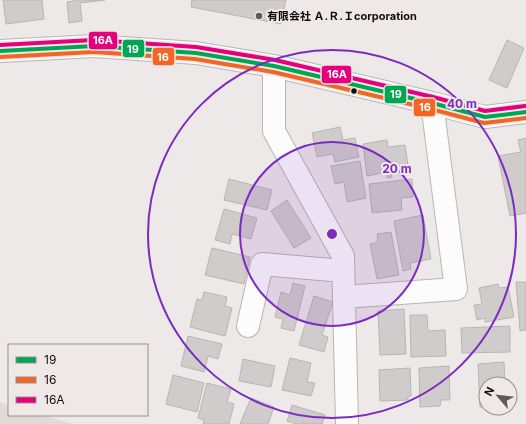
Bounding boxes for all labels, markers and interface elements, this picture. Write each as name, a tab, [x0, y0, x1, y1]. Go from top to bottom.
place label: 有限会社 Ａ.Ｒ.Ｉcorporation	[267, 9, 417, 23]
marker: 有限会社 Ａ.Ｒ.Ｉcorporation	[254, 11, 264, 21]
line badge: 16A	[88, 31, 118, 50]
text: 16A	[93, 33, 113, 47]
line badge: 19	[122, 39, 145, 58]
text: 19	[127, 42, 139, 56]
line badge: 16	[152, 47, 175, 66]
text: 16	[157, 50, 169, 64]
line badge: 16A	[321, 65, 352, 84]
text: 16A	[327, 67, 347, 81]
line badge: 19	[384, 85, 407, 104]
unlabelled marker	[349, 86, 359, 96]
text: 19	[390, 87, 402, 101]
text: 40 m	[447, 96, 477, 111]
line badge: 16	[413, 98, 436, 117]
text: 16	[419, 100, 431, 114]
text: 20 m	[382, 161, 412, 176]
centre of rings	[325, 227, 339, 241]
legend	[8, 344, 148, 416]
text: 19	[44, 352, 56, 367]
text: 16	[44, 372, 56, 387]
north arrow	[478, 376, 518, 416]
text: N	[481, 384, 497, 398]
text: 16A	[44, 392, 65, 407]

